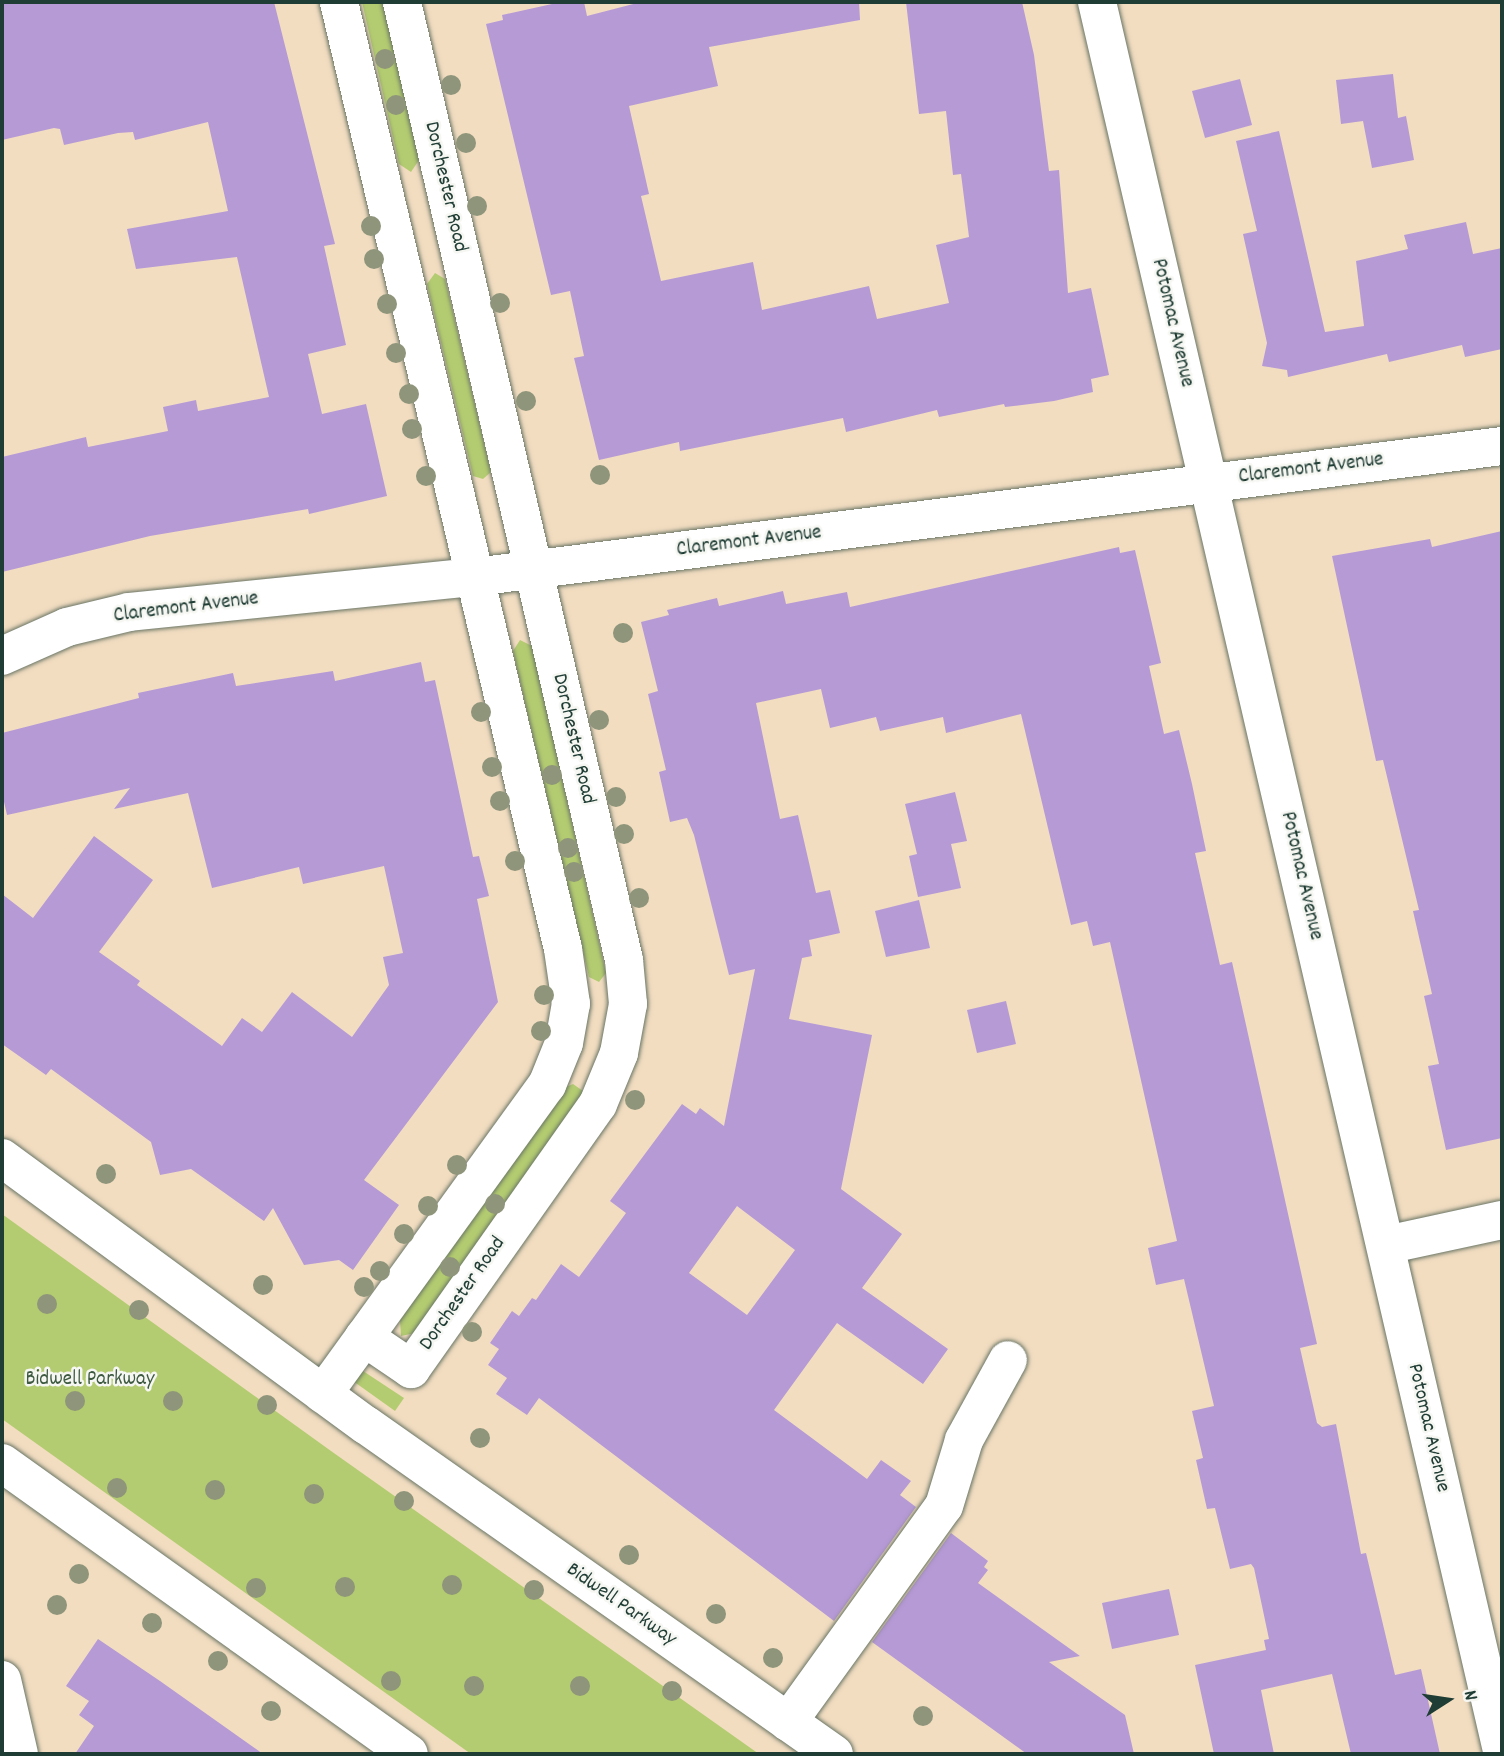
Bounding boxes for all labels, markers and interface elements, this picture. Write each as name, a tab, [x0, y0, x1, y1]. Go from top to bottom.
street label: Dorchester Road	[418, 119, 472, 255]
street label: Potomac Avenue	[1145, 256, 1199, 390]
street label: Claremont Avenue	[1237, 448, 1385, 490]
street label: Claremont Avenue	[675, 521, 823, 563]
street label: Claremont Avenue	[112, 587, 260, 629]
street label: Dorchester Road	[546, 671, 600, 807]
street label: Potomac Avenue	[1274, 809, 1328, 943]
street label: Dorchester Road	[415, 1232, 511, 1356]
street label: Potomac Avenue	[1401, 1361, 1455, 1495]
park label: Bidwell Parkway	[26, 1367, 154, 1393]
street label: Bidwell Parkway	[561, 1558, 681, 1652]
north arrow	[1413, 1665, 1483, 1735]
text: N	[1455, 1688, 1483, 1703]

